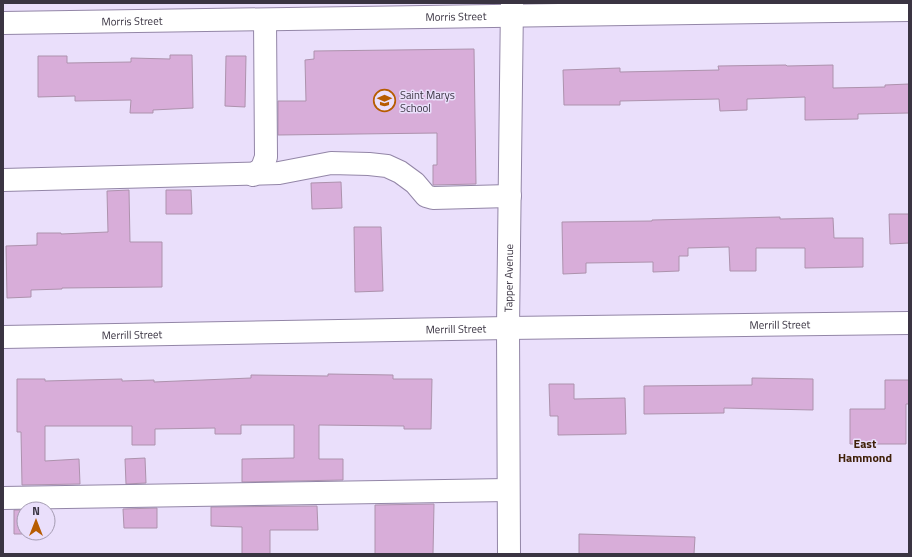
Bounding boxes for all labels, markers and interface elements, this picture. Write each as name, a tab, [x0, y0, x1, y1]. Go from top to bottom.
street label: Morris Street	[425, 8, 487, 25]
street label: Morris Street	[101, 13, 163, 30]
place label: Saint Marys School	[400, 87, 455, 116]
school or university icon: Saint Marys School	[371, 88, 397, 114]
street label: Tapper Avenue	[500, 243, 517, 312]
street label: Merrill Street	[749, 316, 810, 333]
street label: Merrill Street	[425, 320, 487, 337]
street label: Merrill Street	[101, 326, 163, 343]
district label: East Hammond	[838, 434, 892, 467]
north arrow	[16, 501, 56, 541]
text: N	[32, 503, 40, 519]

